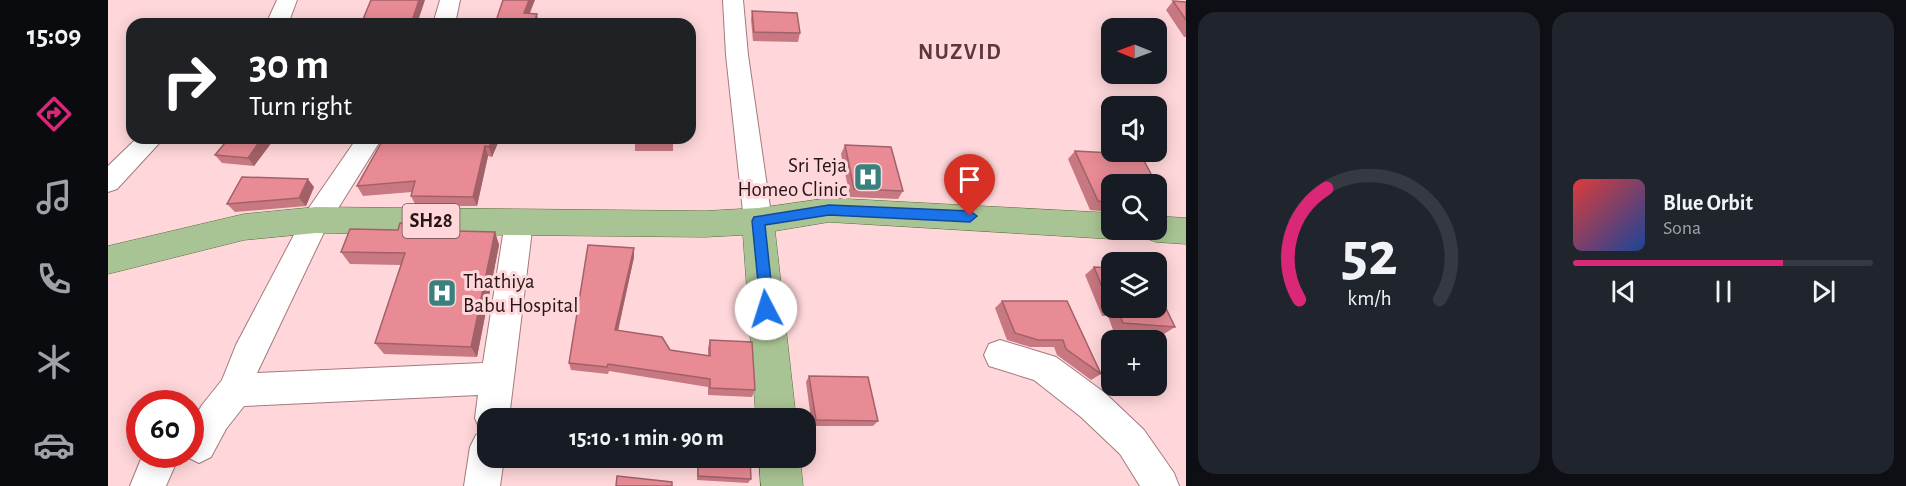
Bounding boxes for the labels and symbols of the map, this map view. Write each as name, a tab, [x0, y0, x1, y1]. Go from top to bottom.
north arrow	[1101, 18, 1167, 84]
district label: NUZVID	[918, 41, 1002, 63]
pin	[944, 154, 995, 216]
place label: Sri Teja Homeo Clinic	[738, 155, 847, 200]
hospital icon: Sri Teja Homeo Clinic	[852, 161, 884, 193]
road number: SH28	[402, 204, 460, 238]
place label: Thathiya Babu Hospital	[463, 271, 578, 316]
hospital icon: Thathiya Babu Hospital	[426, 277, 458, 309]
position arrow	[734, 277, 798, 341]
speed limit sign: 60	[126, 390, 204, 468]

